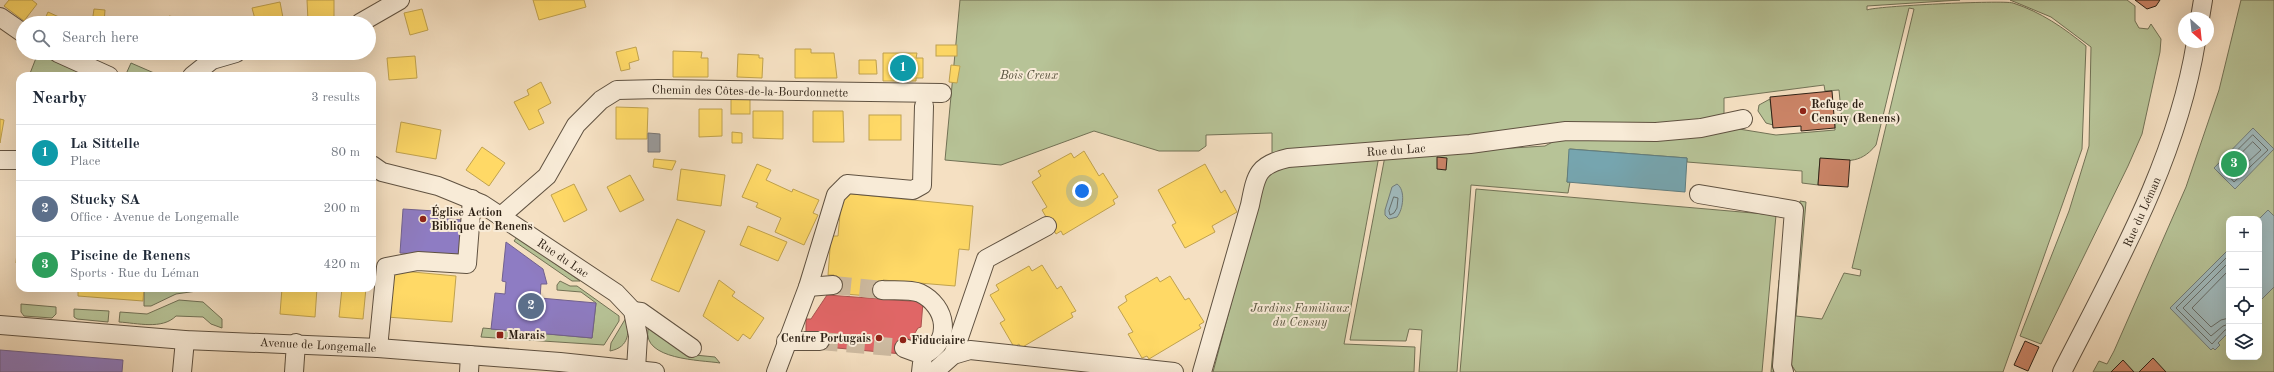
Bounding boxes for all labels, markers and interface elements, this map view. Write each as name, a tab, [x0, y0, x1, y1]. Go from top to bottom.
north arrow	[2178, 12, 2214, 48]
search box	[16, 16, 376, 60]
icon: search	[30, 27, 52, 49]
text: Search here	[62, 31, 139, 46]
pin: 1	[890, 53, 916, 83]
park label: Bois Creux	[999, 70, 1058, 82]
street label: Chemin des Côtes-de-la-Bourdonnette	[652, 84, 849, 100]
text: Nearby	[32, 90, 87, 107]
text: 3 results	[311, 91, 360, 104]
place label: Refuge de Censuy (Renens)	[1811, 99, 1900, 125]
marker: Refuge de Censuy (Renens)	[1798, 106, 1808, 116]
text: La Sittelle	[70, 137, 140, 152]
street label: Rue du Lac	[1366, 143, 1426, 159]
text: 1	[41, 146, 49, 159]
text: 80 m	[331, 146, 360, 159]
pin: 3	[2221, 149, 2247, 179]
text: Place	[70, 155, 100, 168]
street label: Rue du Léman	[2122, 175, 2164, 249]
your location	[1072, 181, 1092, 201]
text: Stucky SA	[70, 193, 140, 208]
text: 2	[41, 202, 49, 215]
text: 200 m	[323, 202, 360, 215]
place label: Église Action Biblique de Renens	[431, 204, 533, 233]
text: Office · Avenue de Longemalle	[70, 211, 239, 224]
marker: Église Action Biblique de Renens	[418, 214, 428, 224]
map controls	[2226, 216, 2262, 360]
button: +	[2226, 216, 2262, 252]
street label: Rue du Lac	[535, 237, 590, 280]
text: Piscine de Renens	[70, 249, 190, 264]
button: −	[2226, 252, 2262, 288]
text: 3	[41, 258, 49, 271]
text: 420 m	[323, 258, 360, 271]
text: Sports · Rue du Léman	[70, 267, 199, 280]
button: locate	[2226, 288, 2262, 324]
pin: 2	[518, 291, 544, 321]
park label: Jardins Familiaux du Censuy	[1251, 303, 1350, 329]
button: layers	[2226, 324, 2262, 360]
marker: Marais	[495, 330, 505, 340]
place label: Marais	[508, 330, 545, 342]
place label: Centre Portugais	[781, 333, 871, 345]
marker: Centre Portugais	[874, 333, 884, 343]
marker: Fiduciaire	[898, 335, 908, 345]
place label: Fiduciaire	[911, 335, 966, 347]
street label: Avenue de Longemalle	[259, 337, 377, 355]

